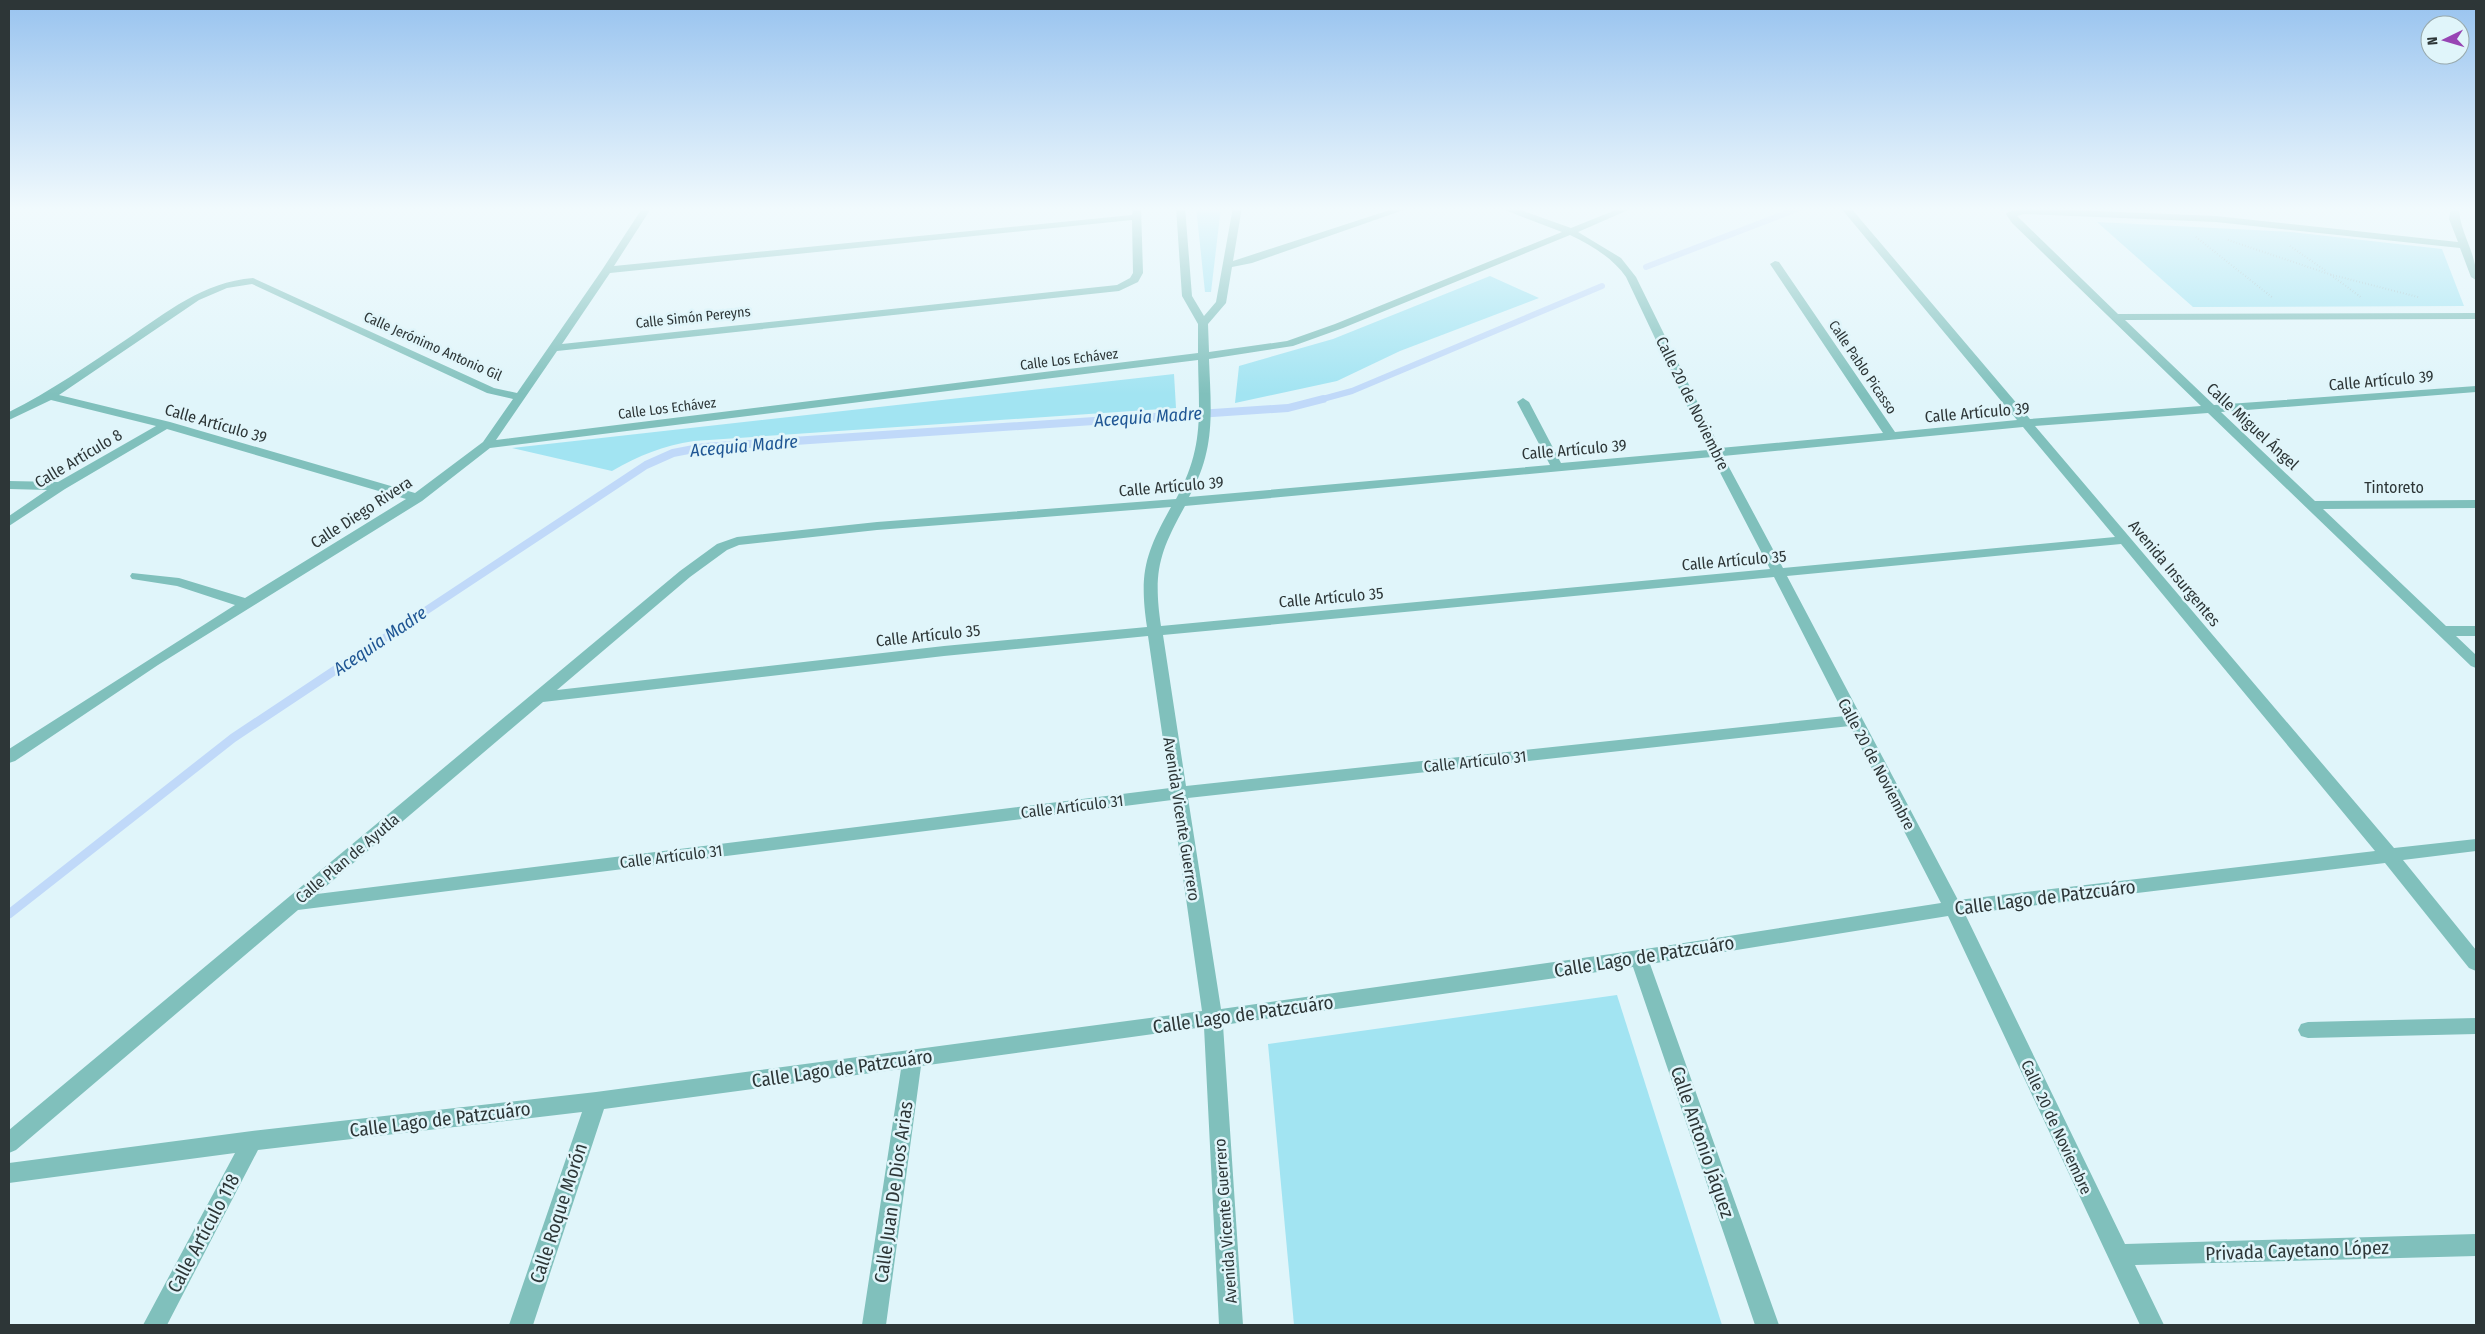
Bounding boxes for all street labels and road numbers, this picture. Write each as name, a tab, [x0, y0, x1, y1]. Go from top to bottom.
street label: Calle Simón Pereyns	[635, 303, 751, 332]
street label: Calle Jerónimo Antonio Gil	[361, 308, 505, 385]
street label: Calle Pablo Picasso	[1825, 317, 1900, 417]
street label: Calle 20 de Noviembre	[1652, 333, 1733, 473]
street label: Calle Los Echávez	[1019, 345, 1119, 374]
street label: Calle Artículo 39	[2328, 366, 2434, 395]
street label: Calle Miguel Ángel	[2203, 379, 2303, 474]
street label: Calle Los Echávez	[617, 394, 717, 423]
street label: Calle Artículo 39	[1924, 398, 2030, 427]
street label: Calle Artículo 39	[163, 400, 269, 447]
street label: Calle Artículo 8	[31, 425, 125, 492]
street label: Calle Artículo 39	[1521, 435, 1627, 464]
street label: Calle Artículo 39	[1118, 472, 1224, 501]
street label: Calle Diego Rivera	[307, 473, 416, 552]
street label: Tintoreto	[2364, 478, 2424, 497]
street label: Avenida Insurgentes	[2125, 516, 2225, 630]
street label: Calle Artículo 35	[1681, 546, 1787, 575]
street label: Calle Artículo 35	[1278, 583, 1384, 612]
street label: Calle Artículo 35	[875, 621, 981, 650]
street label: Calle 20 de Noviembre	[1834, 695, 1919, 833]
street label: Avenida Vicente Guerrero	[1159, 736, 1204, 902]
street label: Calle Artículo 31	[1423, 747, 1527, 776]
street label: Calle Artículo 31	[1020, 791, 1125, 822]
street label: Calle Plan de Ayutla	[292, 809, 403, 907]
street label: Calle Artículo 31	[619, 841, 724, 872]
street label: Calle Lago de Patzcuáro	[1953, 875, 2137, 920]
street label: Calle Lago de Patzcuáro	[1552, 931, 1736, 982]
street label: Calle Lago de Patzcuáro	[1151, 990, 1335, 1039]
street label: Calle Lago de Patzcuáro	[750, 1044, 934, 1093]
street label: Calle 20 de Noviembre	[2017, 1057, 2096, 1197]
street label: Calle Antonio Jáquez	[1666, 1063, 1739, 1222]
street label: Calle Lago de Patzcuáro	[348, 1097, 532, 1142]
street label: Calle Juan De Dios Arias	[869, 1100, 918, 1284]
street label: Avenida Vicente Guerrero	[1210, 1138, 1241, 1304]
street label: Calle Roque Morón	[525, 1140, 592, 1286]
street label: Calle Artículo 118	[162, 1170, 244, 1297]
street label: Privada Cayetano López	[2205, 1236, 2390, 1265]

